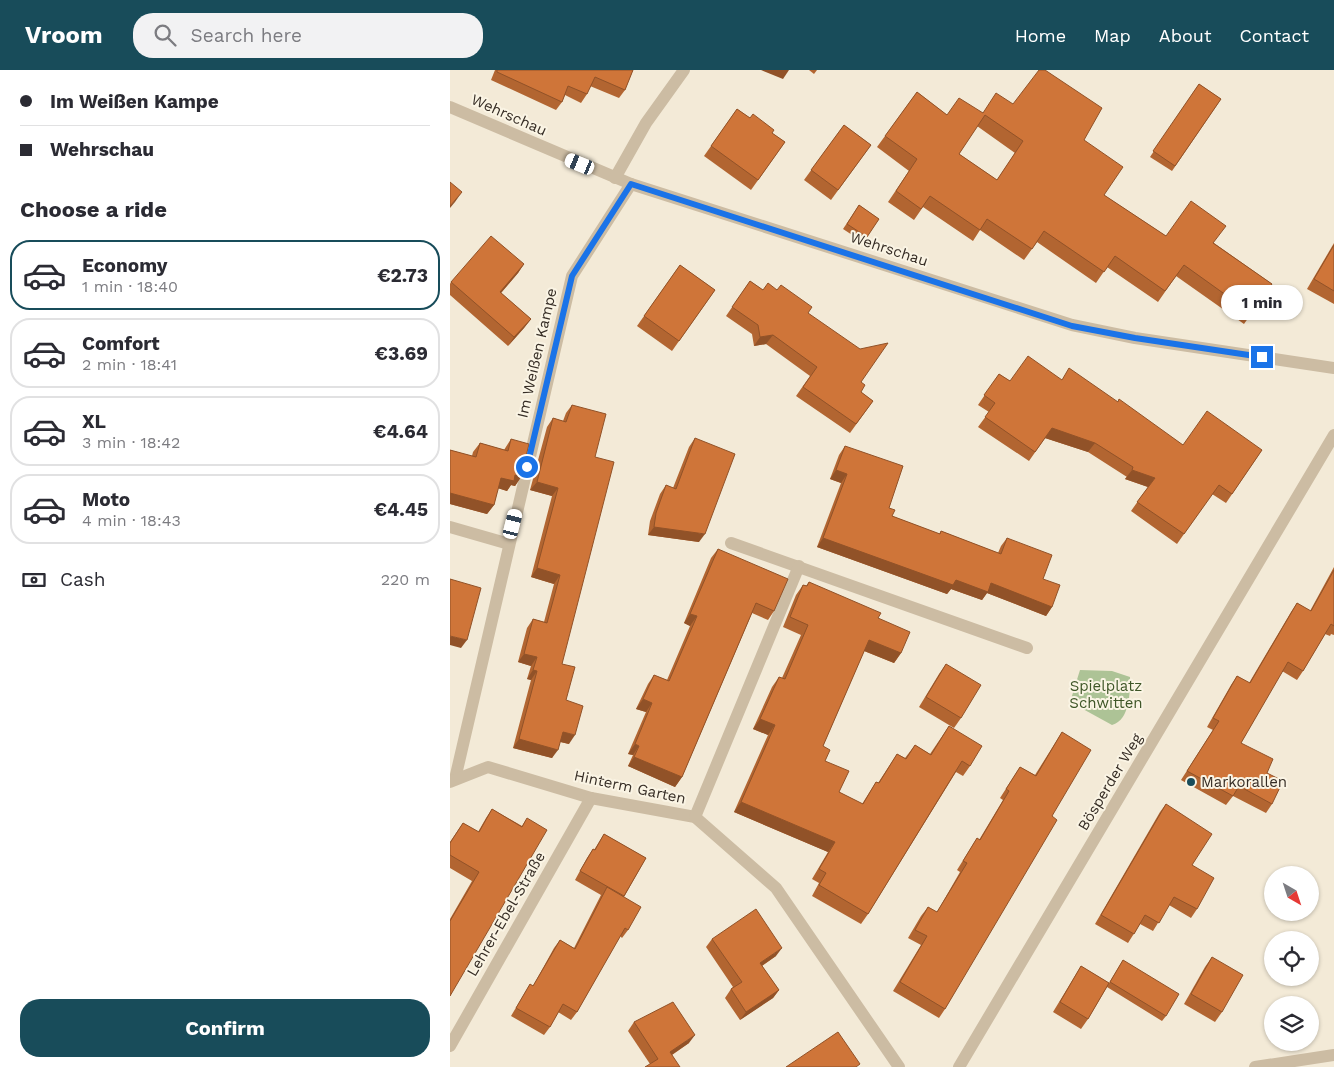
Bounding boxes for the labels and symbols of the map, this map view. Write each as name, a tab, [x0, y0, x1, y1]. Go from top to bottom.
street label: Wehrschau	[468, 90, 550, 140]
car	[563, 151, 596, 177]
street label: Wehrschau	[848, 228, 930, 270]
callout: 1 min	[1221, 284, 1303, 320]
street label: Im Weißen Kampe	[513, 286, 561, 420]
route end	[1251, 346, 1273, 368]
route start	[516, 456, 538, 478]
car	[502, 508, 523, 540]
park label: Spielplatz Schwitten	[1069, 677, 1143, 712]
street label: Bösperder Weg	[1074, 730, 1146, 834]
street label: Hinterm Garten	[572, 766, 688, 808]
place label: Markorallen	[1201, 773, 1287, 791]
marker: Markorallen	[1185, 776, 1197, 788]
street label: Lehrer-Ebel-Straße	[463, 848, 549, 980]
north arrow	[1264, 866, 1319, 921]

